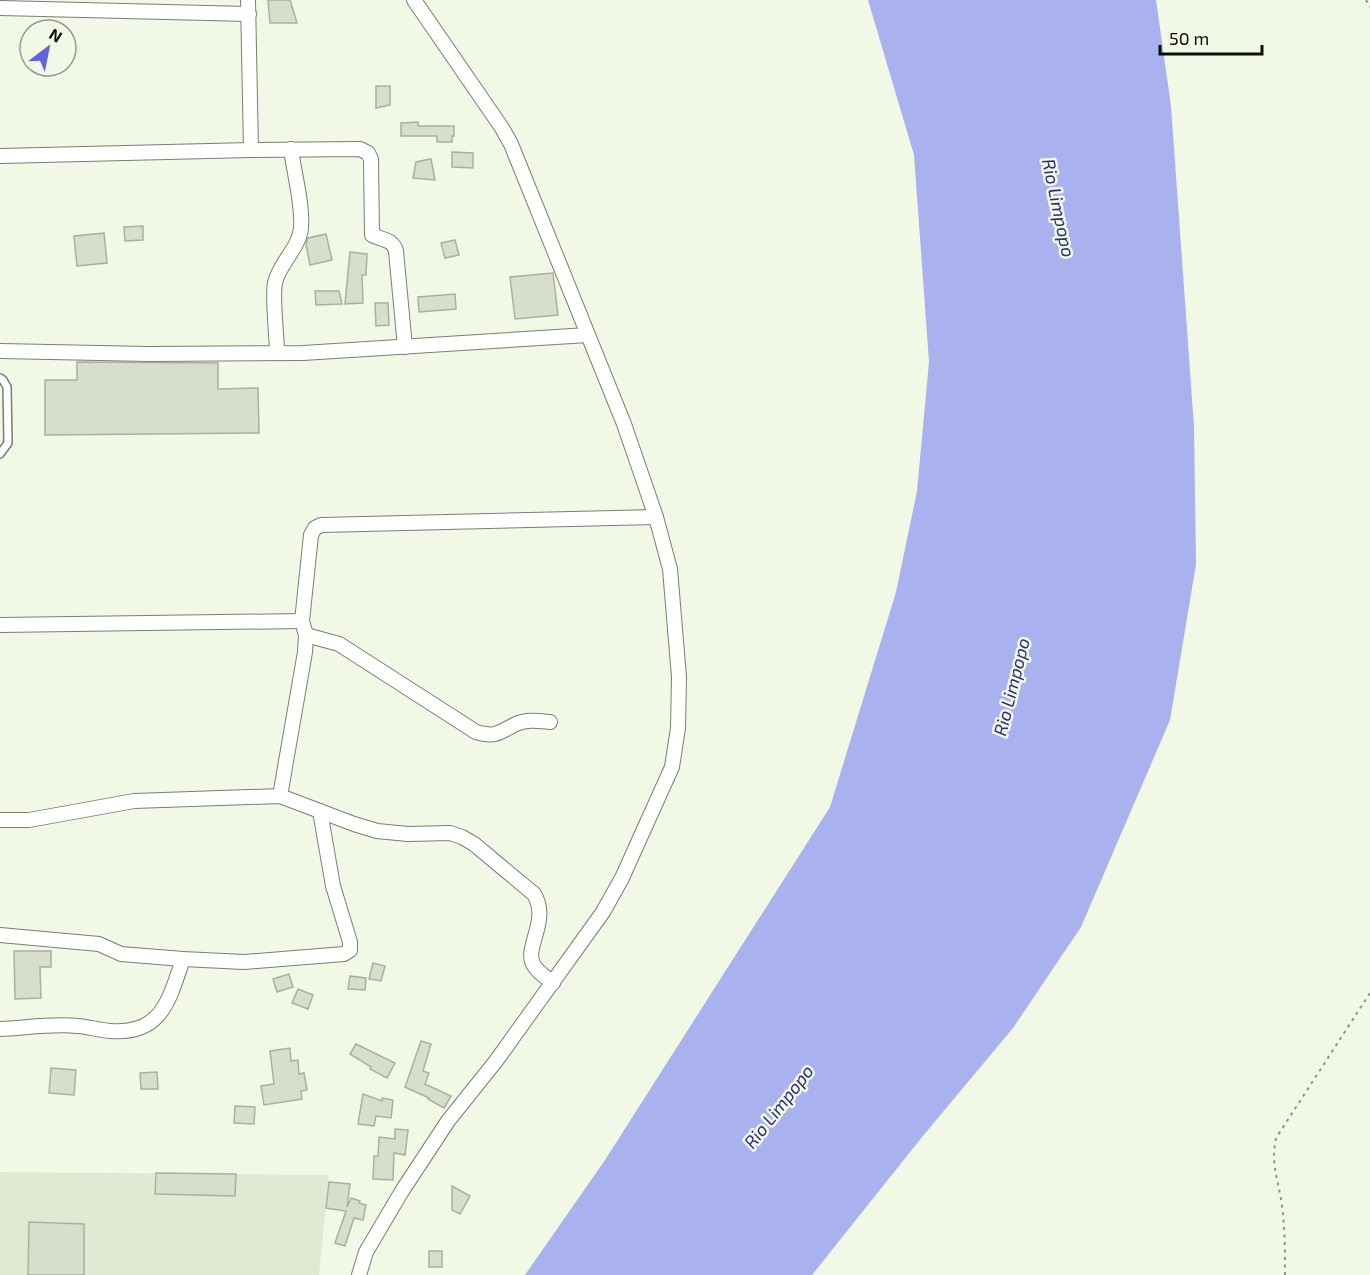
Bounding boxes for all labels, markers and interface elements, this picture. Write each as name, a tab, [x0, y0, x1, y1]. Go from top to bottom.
north arrow	[18, 18, 78, 78]
scale bar	[1160, 18, 1262, 56]
text: N	[46, 24, 66, 46]
text: 50 m	[1169, 27, 1209, 49]
water label: Rio Limpopo	[1038, 157, 1080, 259]
water label: Rio Limpopo	[988, 636, 1034, 738]
water label: Rio Limpopo	[739, 1060, 818, 1153]

